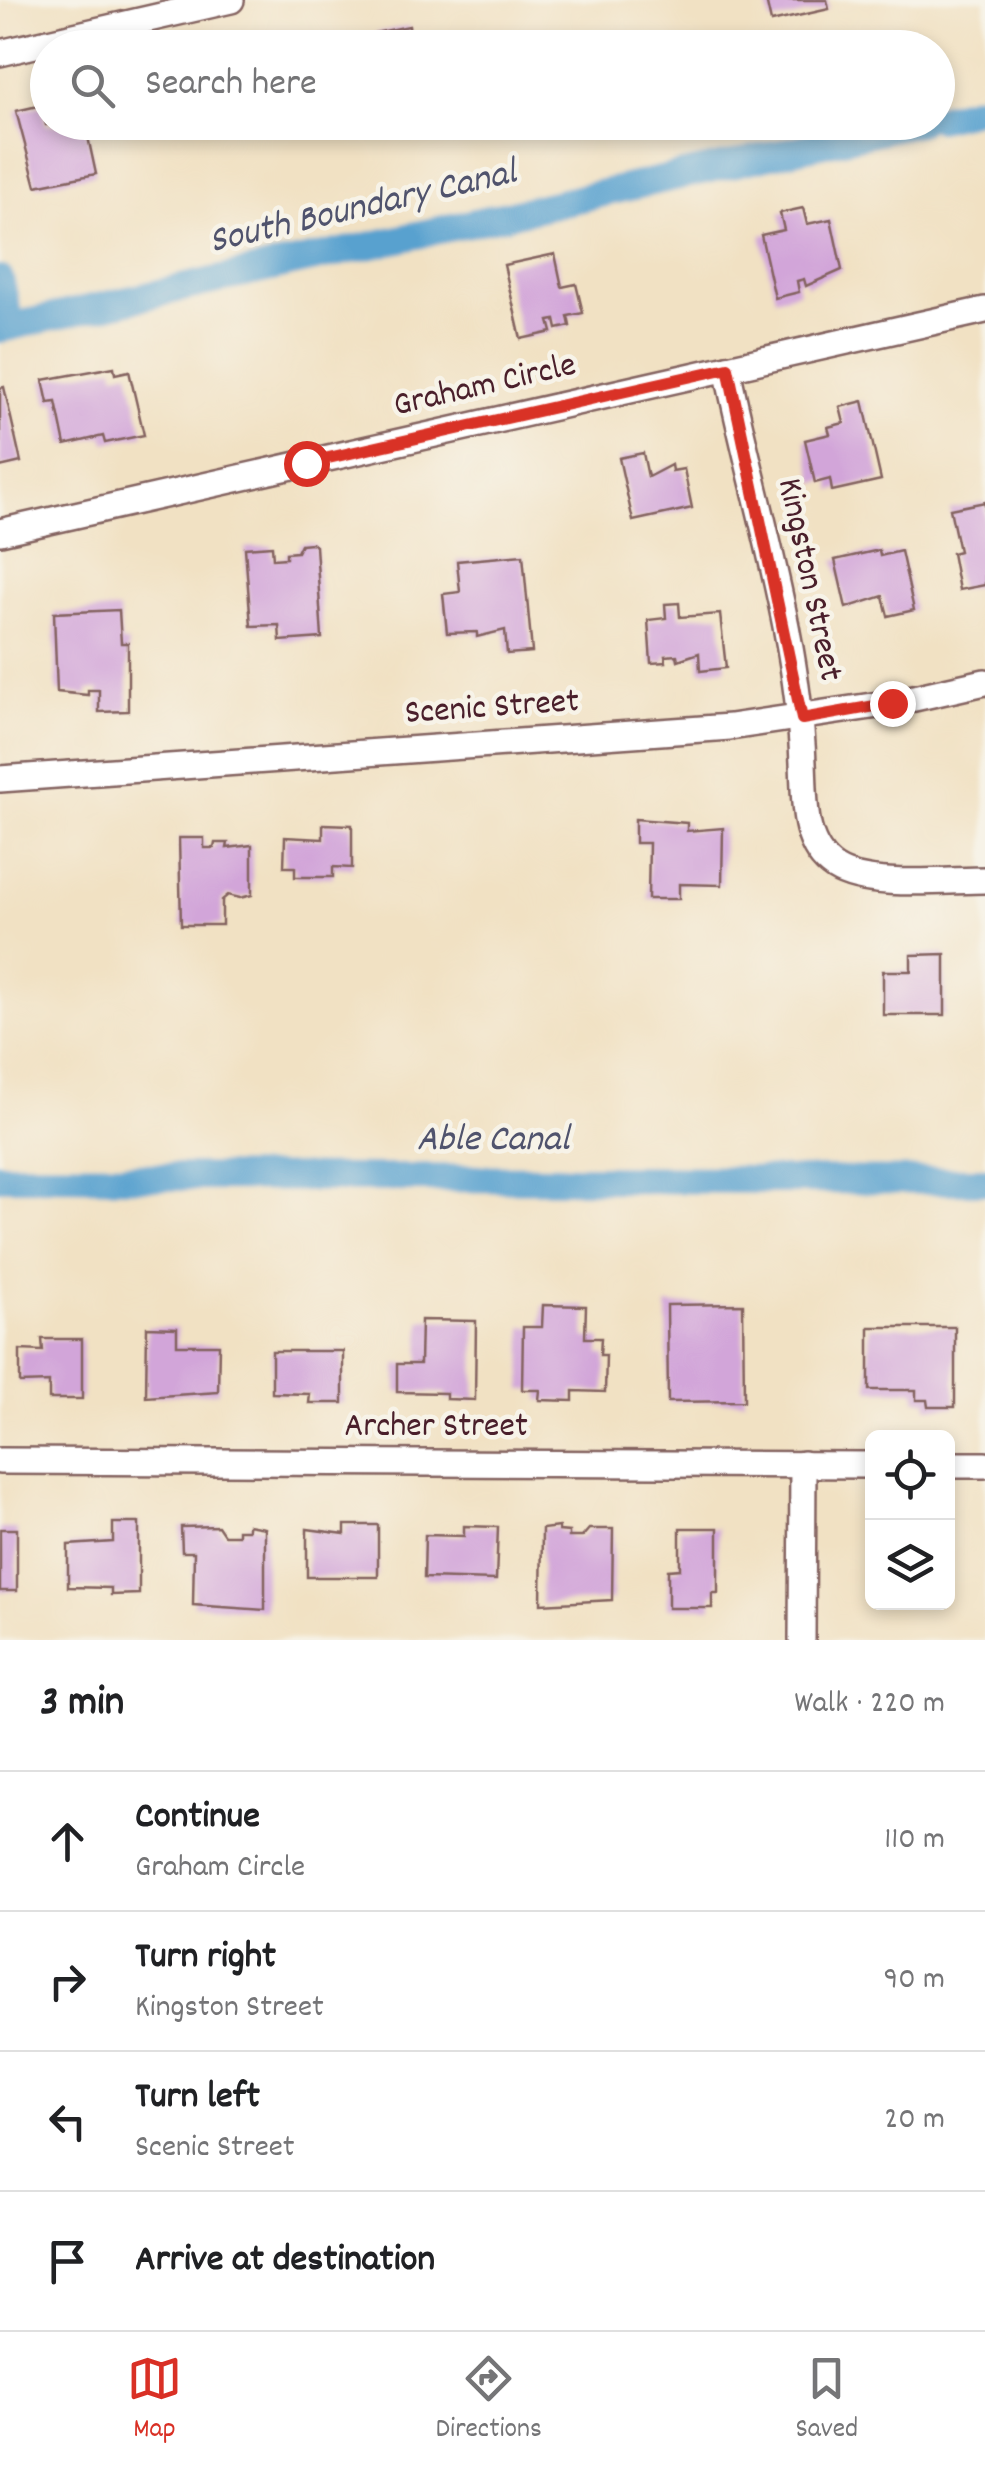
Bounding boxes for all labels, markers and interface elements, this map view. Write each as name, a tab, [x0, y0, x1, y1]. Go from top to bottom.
search box	[30, 30, 955, 140]
icon: search	[65, 58, 120, 113]
text: Search here	[145, 58, 317, 113]
water label: South Boundary Canal	[204, 146, 525, 271]
street label: Graham Circle	[389, 342, 581, 432]
route start	[284, 441, 330, 487]
street label: Kingston Street	[762, 474, 854, 686]
street label: Scenic Street	[403, 678, 581, 740]
route end	[870, 681, 916, 727]
water label: Able Canal	[417, 1114, 572, 1169]
street label: Archer Street	[344, 1403, 528, 1453]
map controls	[865, 1430, 955, 1610]
button: locate	[865, 1430, 955, 1520]
button: layers	[865, 1520, 955, 1610]
text: 3 min	[40, 1675, 124, 1735]
text: Walk · 220 m	[794, 1682, 945, 1728]
text: Continue	[135, 1791, 260, 1846]
icon: ahead	[40, 1814, 95, 1869]
text: 110 m	[884, 1818, 945, 1864]
text: Graham Circle	[135, 1846, 305, 1892]
text: Turn right	[135, 1931, 276, 1986]
icon: right	[40, 1954, 95, 2009]
text: 90 m	[884, 1958, 945, 2004]
text: Kingston Street	[135, 1986, 324, 2032]
text: Turn left	[135, 2071, 260, 2126]
icon: left	[40, 2094, 95, 2149]
text: 20 m	[884, 2098, 945, 2144]
text: Scenic Street	[135, 2126, 295, 2172]
icon: arrive	[40, 2234, 95, 2289]
text: Arrive at destination	[135, 2234, 435, 2289]
tab: Map	[127, 2351, 182, 2451]
tab: Directions	[436, 2351, 542, 2451]
tab: Saved	[796, 2351, 858, 2451]

